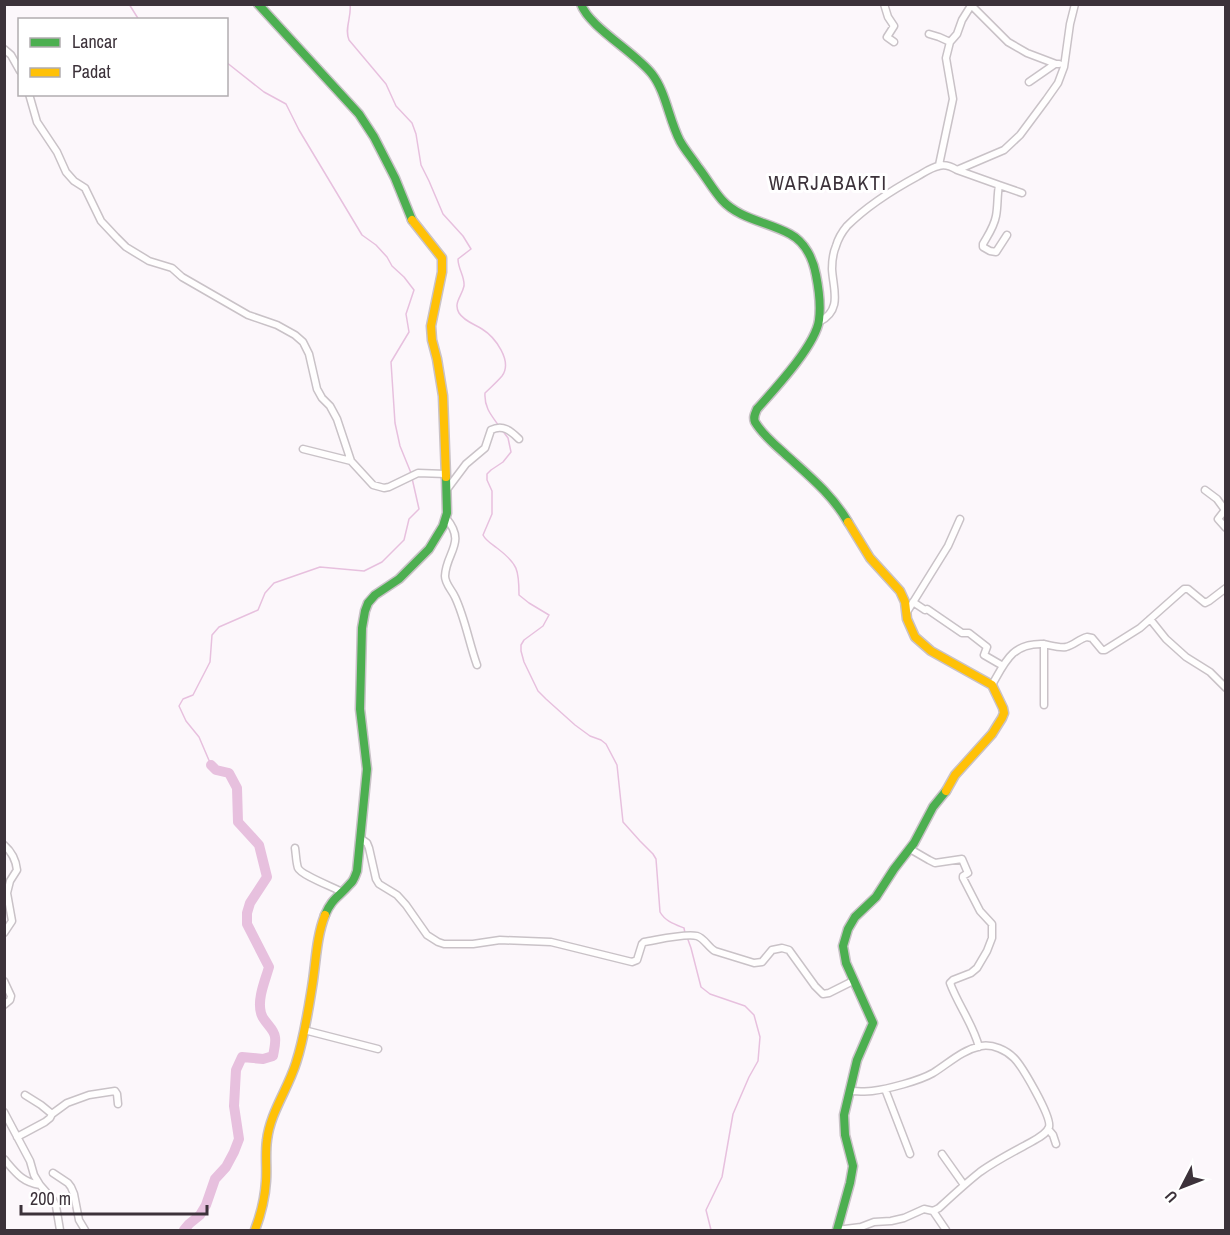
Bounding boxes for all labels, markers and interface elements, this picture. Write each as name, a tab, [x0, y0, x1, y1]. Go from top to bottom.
legend	[18, 18, 228, 96]
text: Lancar	[72, 29, 117, 54]
text: Padat	[72, 59, 111, 84]
district label: WARJABAKTI	[768, 169, 888, 196]
north arrow	[1152, 1157, 1212, 1217]
scale bar	[21, 1178, 207, 1216]
text: 200 m	[30, 1186, 71, 1211]
text: U	[1160, 1186, 1182, 1208]

